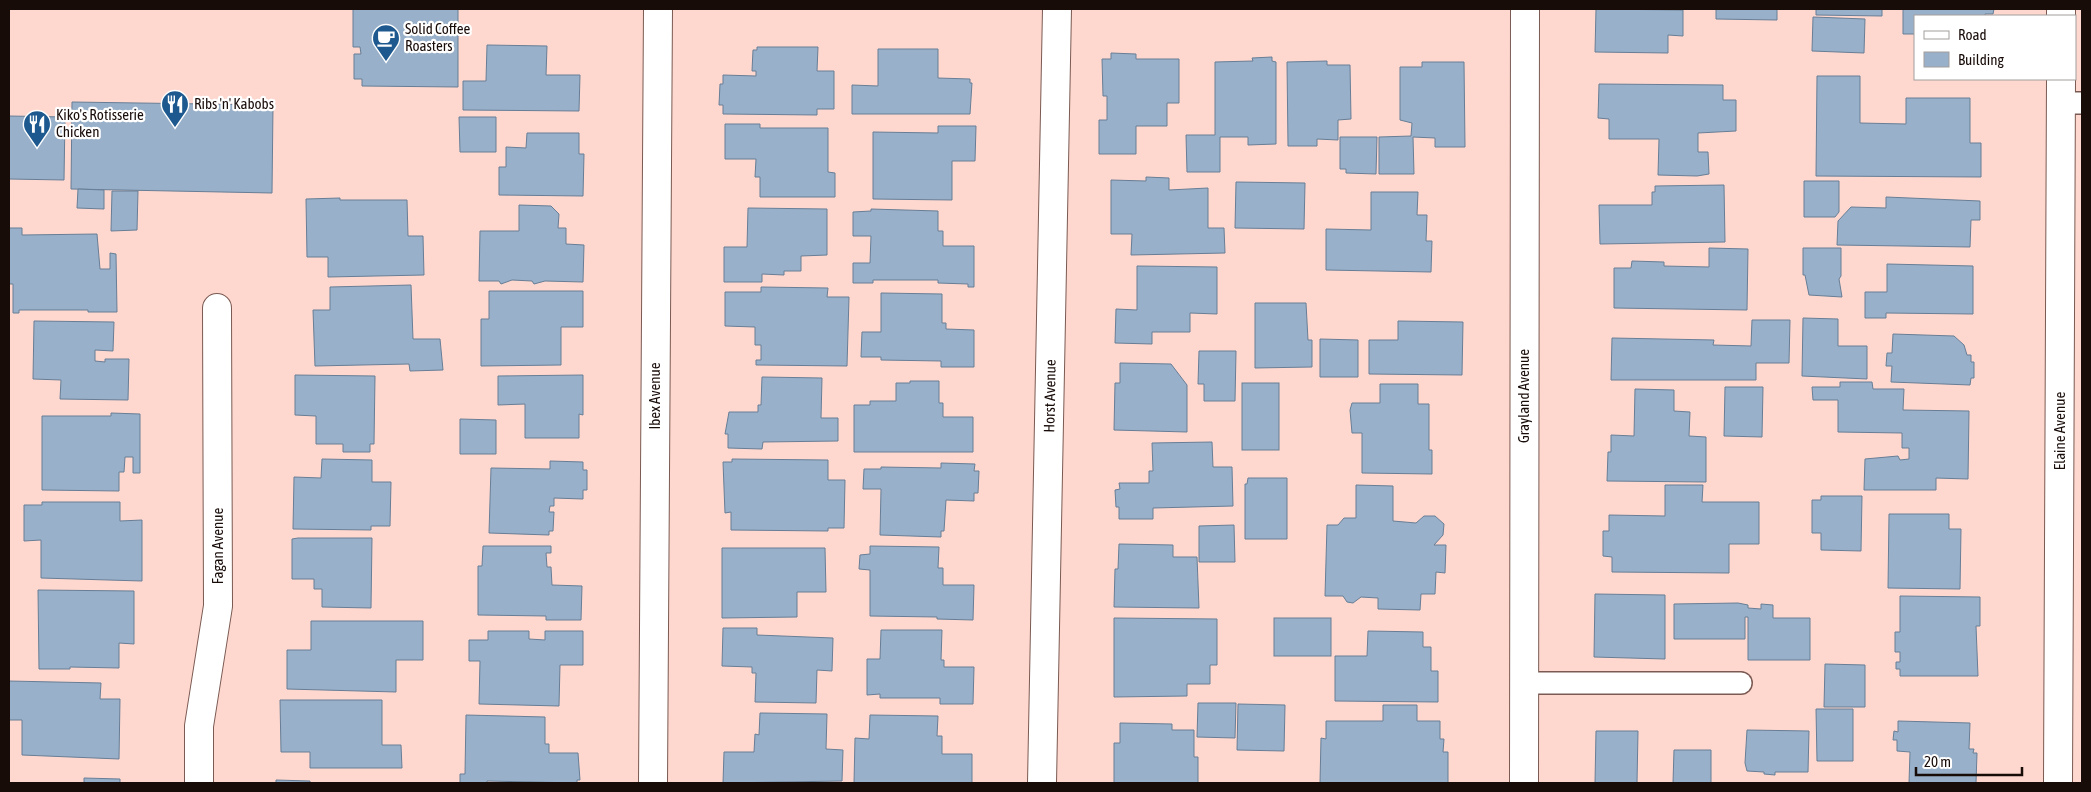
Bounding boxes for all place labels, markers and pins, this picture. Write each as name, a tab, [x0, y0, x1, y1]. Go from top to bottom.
place label: Solid Coffee Roasters	[405, 20, 471, 54]
cafe icon: Solid Coffee Roasters	[371, 23, 401, 62]
restaurant icon: Ribs 'n' Kabobs	[160, 89, 190, 128]
place label: Ribs 'n' Kabobs	[194, 95, 274, 112]
place label: Kiko's Rotisserie Chicken	[56, 106, 144, 140]
restaurant icon: Kiko's Rotisserie Chicken	[22, 109, 52, 148]

